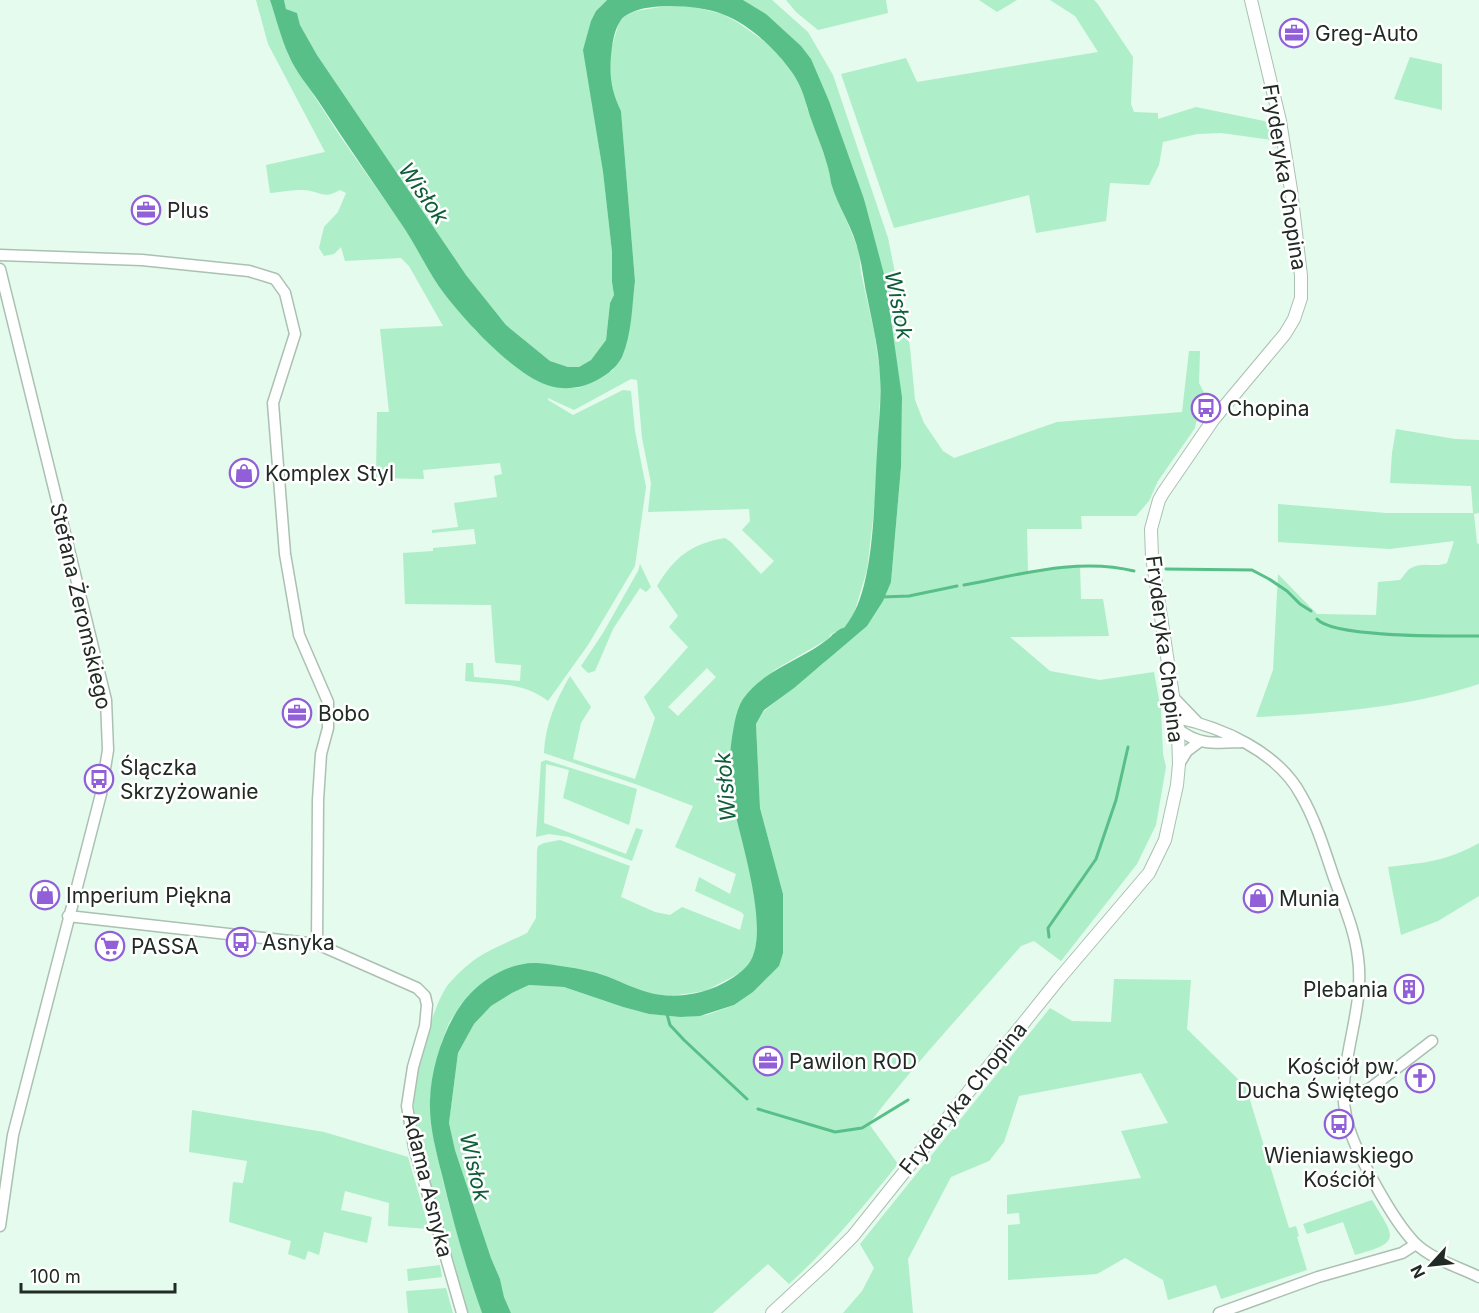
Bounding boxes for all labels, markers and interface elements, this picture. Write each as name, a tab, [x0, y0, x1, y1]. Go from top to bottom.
office icon: Greg-Auto	[1278, 17, 1310, 49]
place label: Greg-Auto	[1315, 21, 1418, 46]
street label: Fryderyka Chopina	[1258, 82, 1312, 272]
water label: Wisłok	[393, 157, 455, 230]
office icon: Plus	[130, 194, 162, 226]
place label: Plus	[167, 198, 209, 223]
water label: Wisłok	[880, 269, 919, 342]
bus stop icon: Chopina	[1190, 392, 1222, 424]
place label: Chopina	[1227, 396, 1310, 421]
shop icon: Komplex Styl	[228, 457, 260, 489]
place label: Komplex Styl	[265, 461, 394, 486]
street label: Stefana Żeromskiego	[45, 500, 118, 712]
street label: Fryderyka Chopina	[1141, 554, 1189, 744]
office icon: Bobo	[281, 697, 313, 729]
place label: Bobo	[318, 701, 370, 726]
water label: Wisłok	[709, 750, 741, 823]
place label: Ślączka Skrzyżowanie	[120, 754, 259, 804]
bus stop icon: Ślączka Skrzyżowanie	[83, 763, 115, 795]
shop icon: Imperium Piękna	[29, 879, 61, 911]
shop icon: Munia	[1242, 882, 1274, 914]
place label: Imperium Piękna	[66, 883, 232, 908]
place label: Munia	[1279, 886, 1340, 911]
bus stop icon: Asnyka	[225, 926, 257, 958]
supermarket icon: PASSA	[94, 930, 126, 962]
place label: Asnyka	[262, 930, 335, 955]
place label: PASSA	[131, 934, 199, 959]
building icon: Plebania	[1393, 973, 1425, 1005]
place label: Plebania	[1303, 977, 1388, 1002]
street label: Fryderyka Chopina	[894, 1017, 1032, 1179]
office icon: Pawilon ROD	[752, 1045, 784, 1077]
place label: Pawilon ROD	[789, 1049, 917, 1074]
place label: Kościół pw. Ducha Świętego	[1237, 1054, 1399, 1103]
church icon: Kościół pw. Ducha Świętego	[1404, 1062, 1436, 1094]
bus stop icon: Wieniawskiego Kościół	[1323, 1108, 1355, 1140]
street label: Adama Asnyka	[398, 1110, 458, 1260]
water label: Wisłok	[455, 1130, 496, 1205]
place label: Wieniawskiego Kościół	[1264, 1143, 1414, 1192]
north arrow	[1401, 1235, 1461, 1295]
scale bar	[21, 1256, 176, 1294]
text: N	[1406, 1262, 1429, 1282]
text: 100 m	[30, 1266, 81, 1287]

